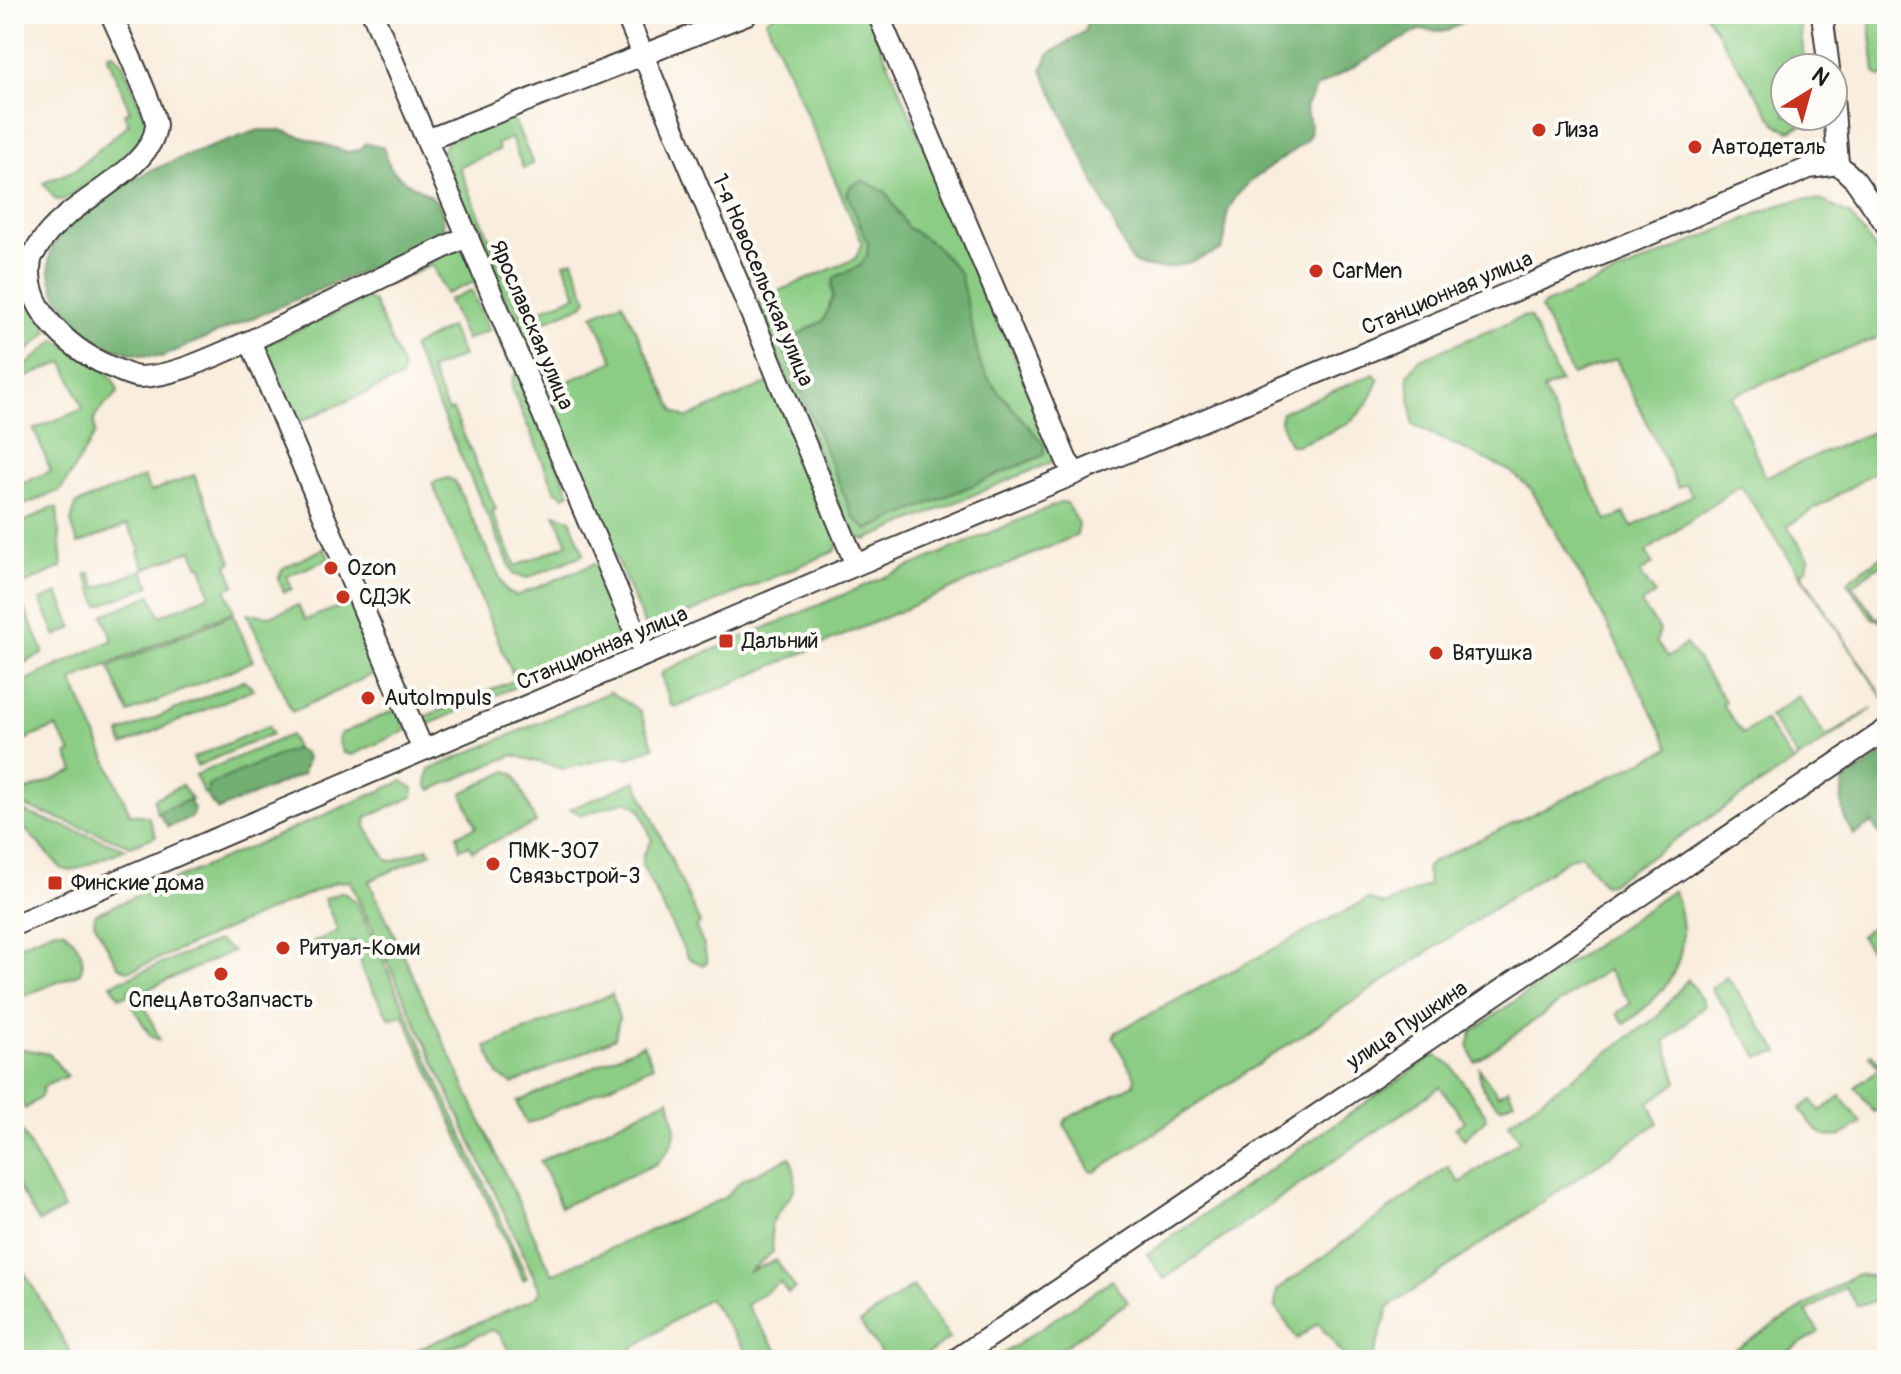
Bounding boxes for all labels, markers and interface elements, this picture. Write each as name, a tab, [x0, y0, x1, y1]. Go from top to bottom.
north arrow	[1769, 52, 1849, 132]
text: N	[1806, 61, 1835, 93]
place label: Лиза	[1554, 116, 1599, 144]
marker: Лиза	[1530, 121, 1548, 139]
place label: Автодеталь	[1711, 133, 1826, 161]
marker: Автодеталь	[1686, 138, 1704, 156]
street label: 1-я Новосельская улица	[706, 170, 820, 390]
street label: Ярославская улица	[484, 236, 580, 414]
street label: Станционная улица	[1357, 244, 1537, 342]
place label: CarMen	[1332, 257, 1402, 285]
marker: CarMen	[1307, 262, 1325, 280]
place label: Ozon	[347, 554, 396, 582]
marker: Ozon	[322, 559, 340, 577]
place label: СДЭК	[359, 583, 412, 611]
marker: СДЭК	[334, 588, 352, 606]
street label: Станционная улица	[512, 599, 692, 697]
place label: Дальний	[741, 627, 818, 655]
marker: Дальний	[717, 632, 735, 650]
place label: Вятушка	[1452, 639, 1532, 667]
marker: Вятушка	[1427, 644, 1445, 662]
place label: AutoImpuls	[384, 684, 492, 712]
marker: AutoImpuls	[359, 689, 377, 707]
place label: ПМК-307 Связьстрой-3	[509, 837, 641, 890]
marker: ПМК-307 Связьстрой-3	[484, 855, 502, 873]
place label: Финские дома	[71, 869, 204, 897]
marker: Финские дома	[46, 874, 64, 892]
place label: Ритуал-Коми	[299, 934, 420, 962]
marker: Ритуал-Коми	[274, 939, 292, 957]
marker: СпецАвтоЗапчасть	[212, 965, 230, 983]
street label: улица Пушкина	[1340, 974, 1473, 1076]
place label: СпецАвтоЗапчасть	[128, 986, 314, 1014]

